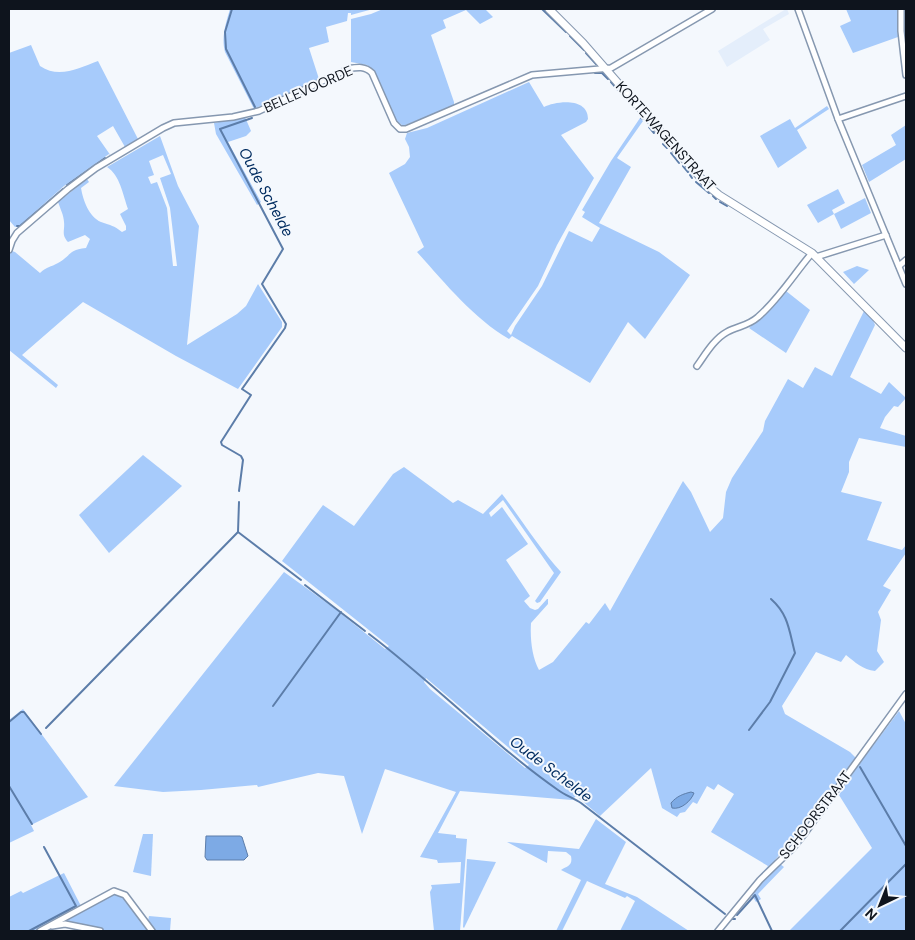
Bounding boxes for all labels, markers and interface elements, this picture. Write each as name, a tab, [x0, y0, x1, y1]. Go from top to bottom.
street label: BELLEVOORDE	[261, 61, 355, 117]
street label: KORTEWAGENSTRAAT	[612, 77, 720, 195]
water label: Oude Schelde	[234, 144, 298, 240]
water label: Oude Schelde	[506, 731, 597, 807]
street label: SCHOORSTRAAT	[775, 767, 855, 863]
north arrow	[855, 880, 905, 930]
text: N	[861, 904, 881, 925]

